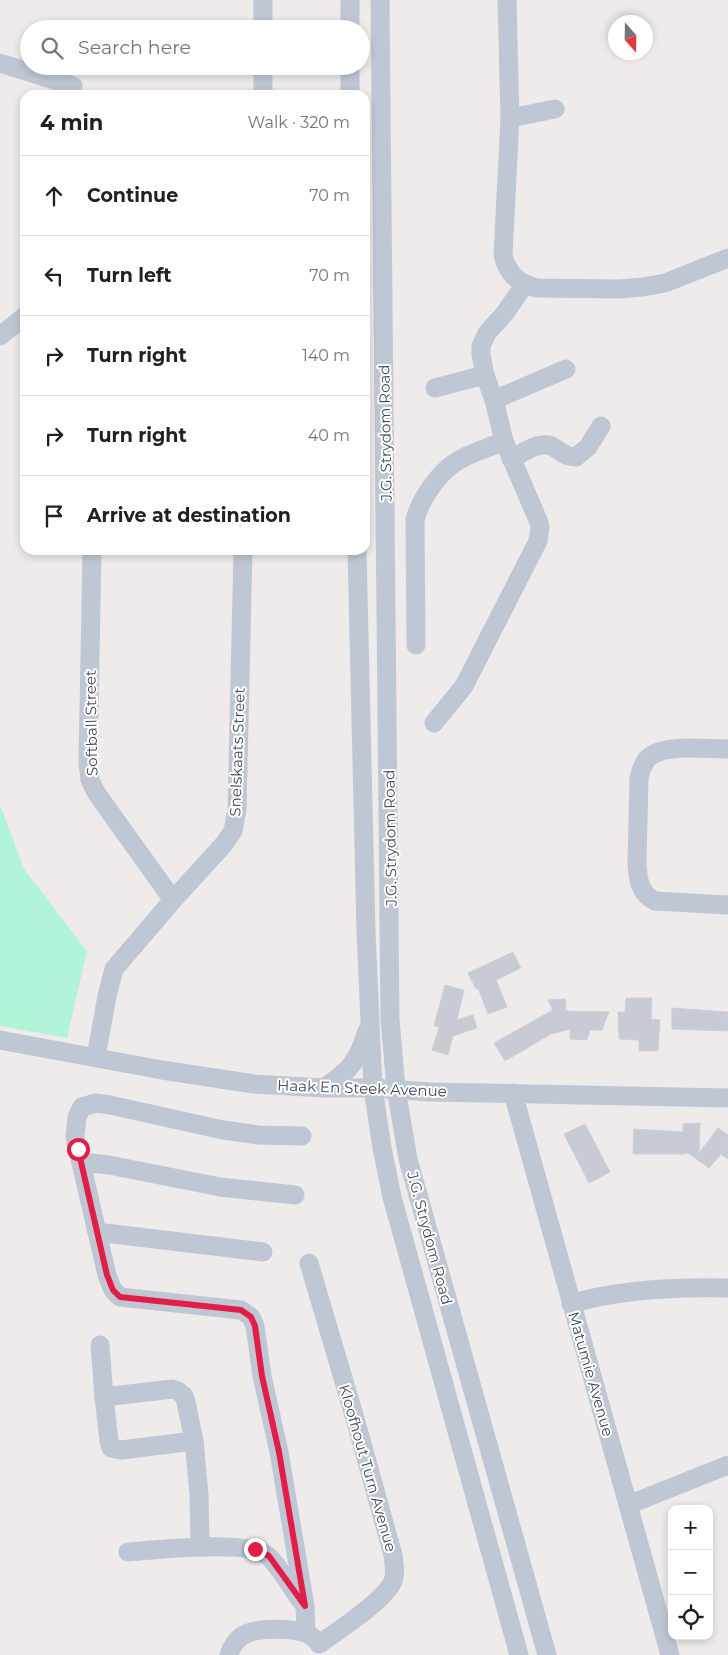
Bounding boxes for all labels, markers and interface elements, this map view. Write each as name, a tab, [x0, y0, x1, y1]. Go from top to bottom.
north arrow	[608, 15, 653, 60]
search box	[20, 20, 370, 75]
icon: search	[38, 34, 66, 62]
text: Search here	[78, 36, 191, 59]
text: 4 min	[40, 110, 103, 135]
text: Walk · 320 m	[248, 113, 350, 132]
icon: ahead	[40, 182, 68, 210]
text: Continue	[87, 184, 178, 207]
text: 70 m	[309, 186, 350, 205]
icon: left	[40, 262, 68, 290]
text: Turn left	[87, 264, 172, 287]
text: 70 m	[309, 266, 350, 285]
icon: right	[40, 342, 68, 370]
text: Turn right	[87, 344, 187, 367]
text: 140 m	[302, 346, 350, 365]
street label: J.G. Strydom Road	[374, 364, 396, 503]
icon: right	[40, 422, 68, 450]
text: Turn right	[87, 424, 187, 447]
text: 40 m	[308, 426, 350, 445]
icon: arrive	[40, 502, 68, 530]
text: Arrive at destination	[87, 504, 291, 527]
street label: Softball Street	[81, 670, 101, 776]
street label: Snelskaats Street	[225, 687, 249, 817]
street label: J.G. Strydom Road	[379, 769, 401, 908]
street label: Haak En Steek Avenue	[277, 1076, 447, 1100]
route start	[67, 1138, 90, 1161]
street label: J.G. Strydom Road	[403, 1168, 457, 1307]
street label: Matumie Avenue	[564, 1309, 618, 1439]
street label: Kloofhout Turn Avenue	[335, 1382, 401, 1554]
map controls	[668, 1505, 713, 1640]
button: +	[668, 1505, 713, 1550]
route end	[244, 1538, 267, 1561]
button: −	[668, 1550, 713, 1595]
button: locate	[668, 1595, 713, 1640]

